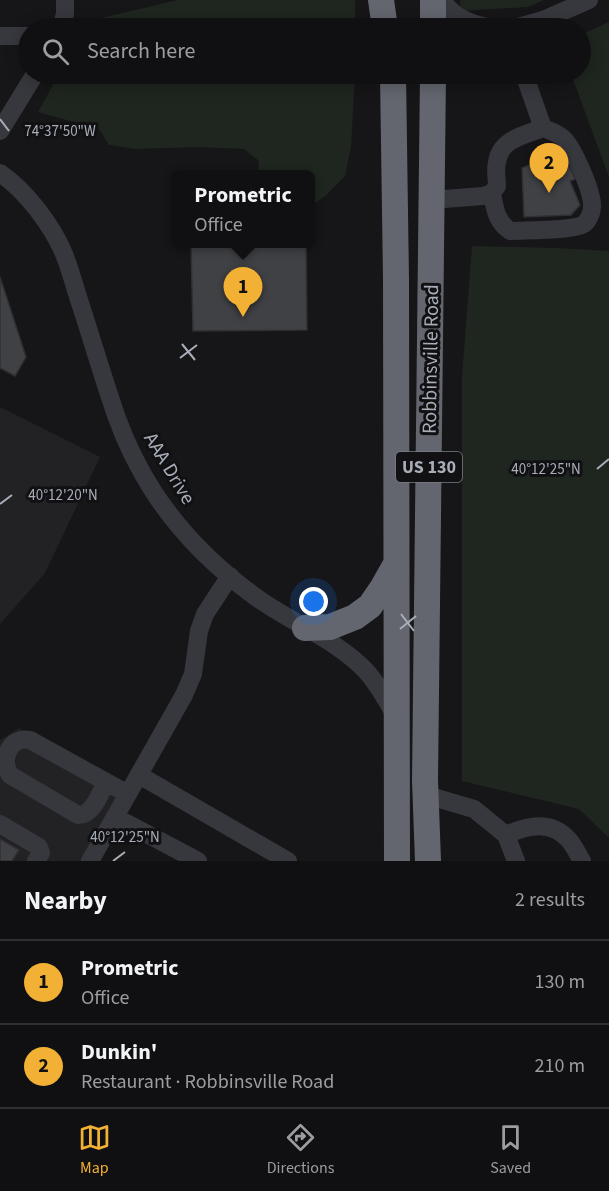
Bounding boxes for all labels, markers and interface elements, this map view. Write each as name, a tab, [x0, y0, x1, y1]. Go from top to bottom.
search box	[18, 18, 591, 84]
icon: search	[39, 35, 72, 68]
text: Search here	[87, 35, 195, 67]
text: 74°37'50"W	[24, 121, 96, 142]
pin: 2	[530, 144, 568, 193]
popup	[171, 170, 315, 248]
text: Prometric	[194, 179, 292, 211]
text: Office	[194, 211, 243, 239]
pin: 1	[224, 268, 262, 317]
street label: Robbinsville Road	[416, 284, 446, 434]
street label: AAA Drive	[137, 427, 202, 510]
road number: US 130	[396, 452, 462, 482]
text: 40°12'25"N	[511, 459, 581, 480]
text: 40°12'20"N	[28, 485, 98, 506]
your location	[299, 587, 328, 616]
text: 40°12'25"N	[90, 827, 160, 848]
text: Nearby	[24, 882, 107, 919]
text: 2 results	[515, 886, 585, 914]
text: Prometric	[81, 952, 178, 984]
text: 1	[38, 968, 49, 996]
text: 130 m	[535, 968, 585, 996]
text: Office	[81, 984, 129, 1012]
text: Dunkin'	[81, 1036, 157, 1068]
text: 2	[38, 1052, 49, 1080]
text: 210 m	[535, 1052, 585, 1080]
text: Restaurant · Robbinsville Road	[81, 1068, 334, 1096]
tab: Map	[78, 1121, 111, 1179]
tab: Directions	[267, 1121, 334, 1179]
tab: Saved	[490, 1121, 531, 1179]

